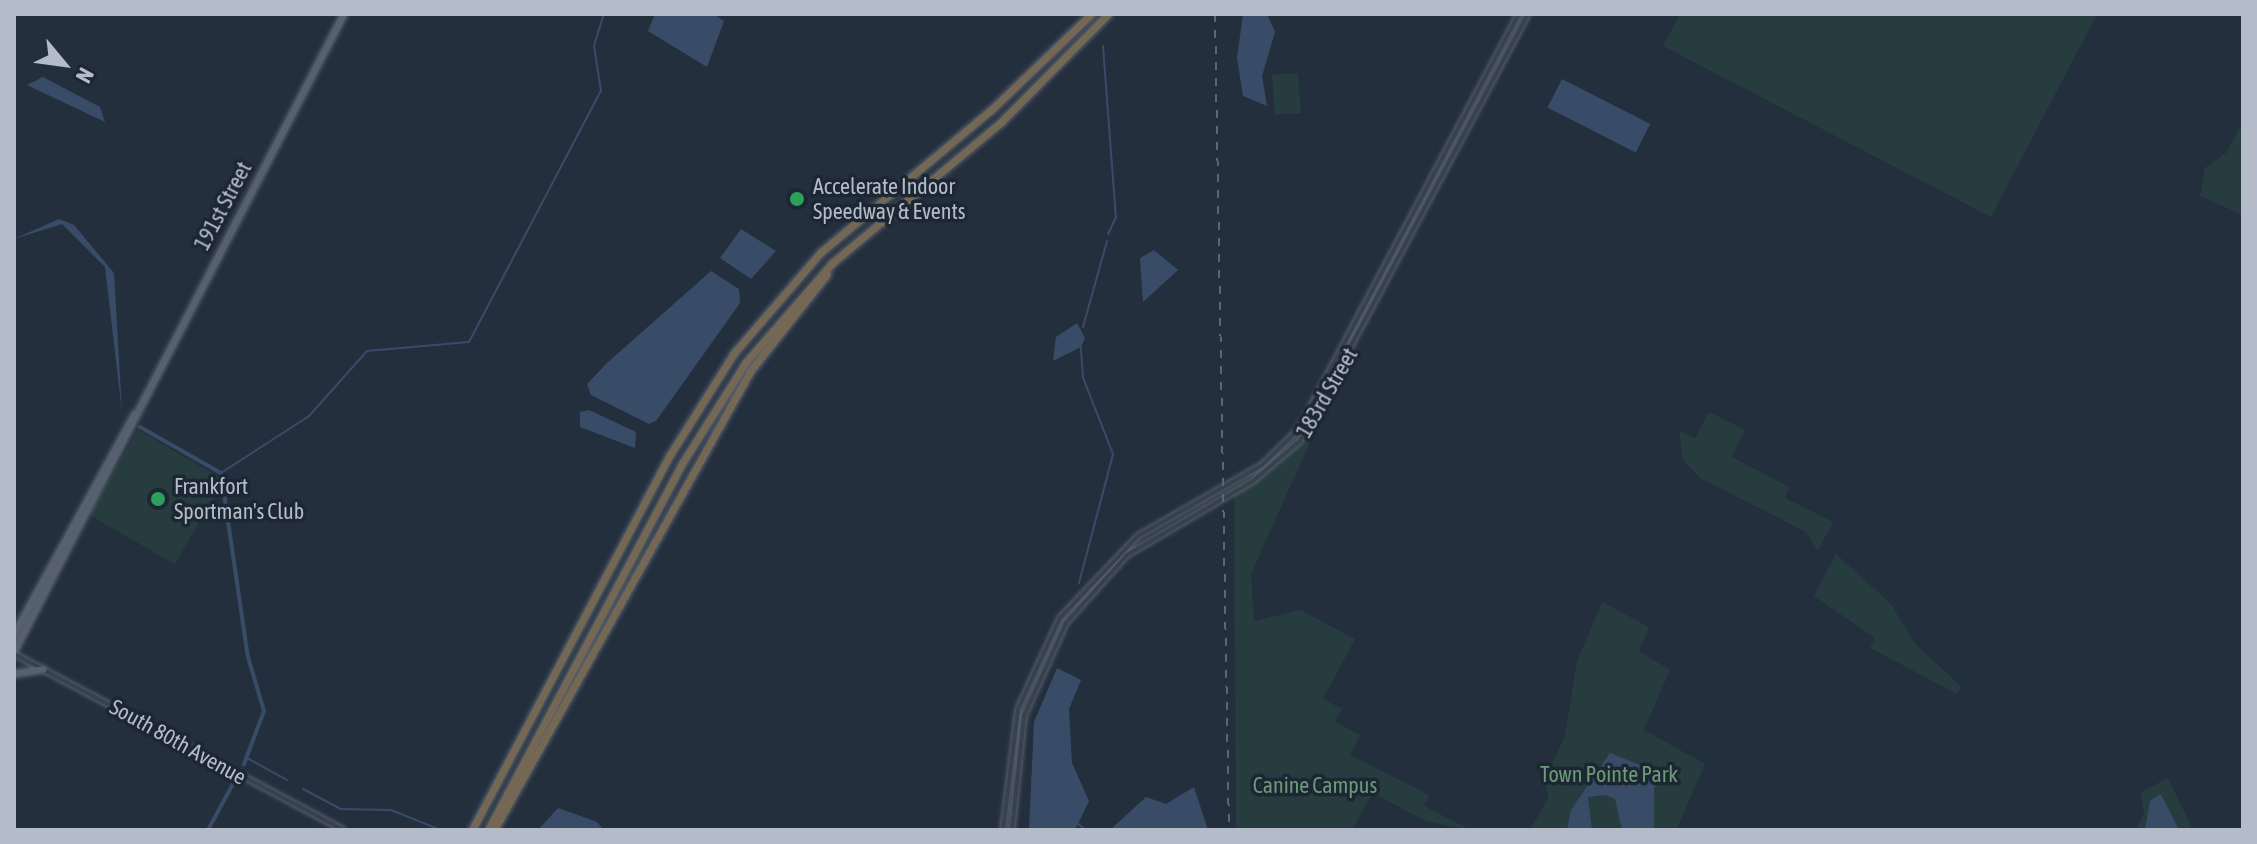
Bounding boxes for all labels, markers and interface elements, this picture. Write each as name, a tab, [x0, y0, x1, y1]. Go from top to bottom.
north arrow	[24, 24, 104, 104]
text: N	[70, 64, 100, 88]
street label: 191st Street	[189, 157, 257, 255]
place label: Accelerate Indoor Speedway & Events	[813, 173, 966, 224]
marker: Accelerate Indoor Speedway & Events	[788, 190, 806, 208]
street label: 183rd Street	[1291, 343, 1363, 443]
place label: Frankfort Sportman's Club	[174, 473, 304, 524]
marker: Frankfort Sportman's Club	[149, 490, 167, 508]
street label: South 80th Avenue	[105, 694, 251, 790]
park label: Town Pointe Park	[1540, 762, 1678, 788]
park label: Canine Campus	[1253, 773, 1377, 799]

